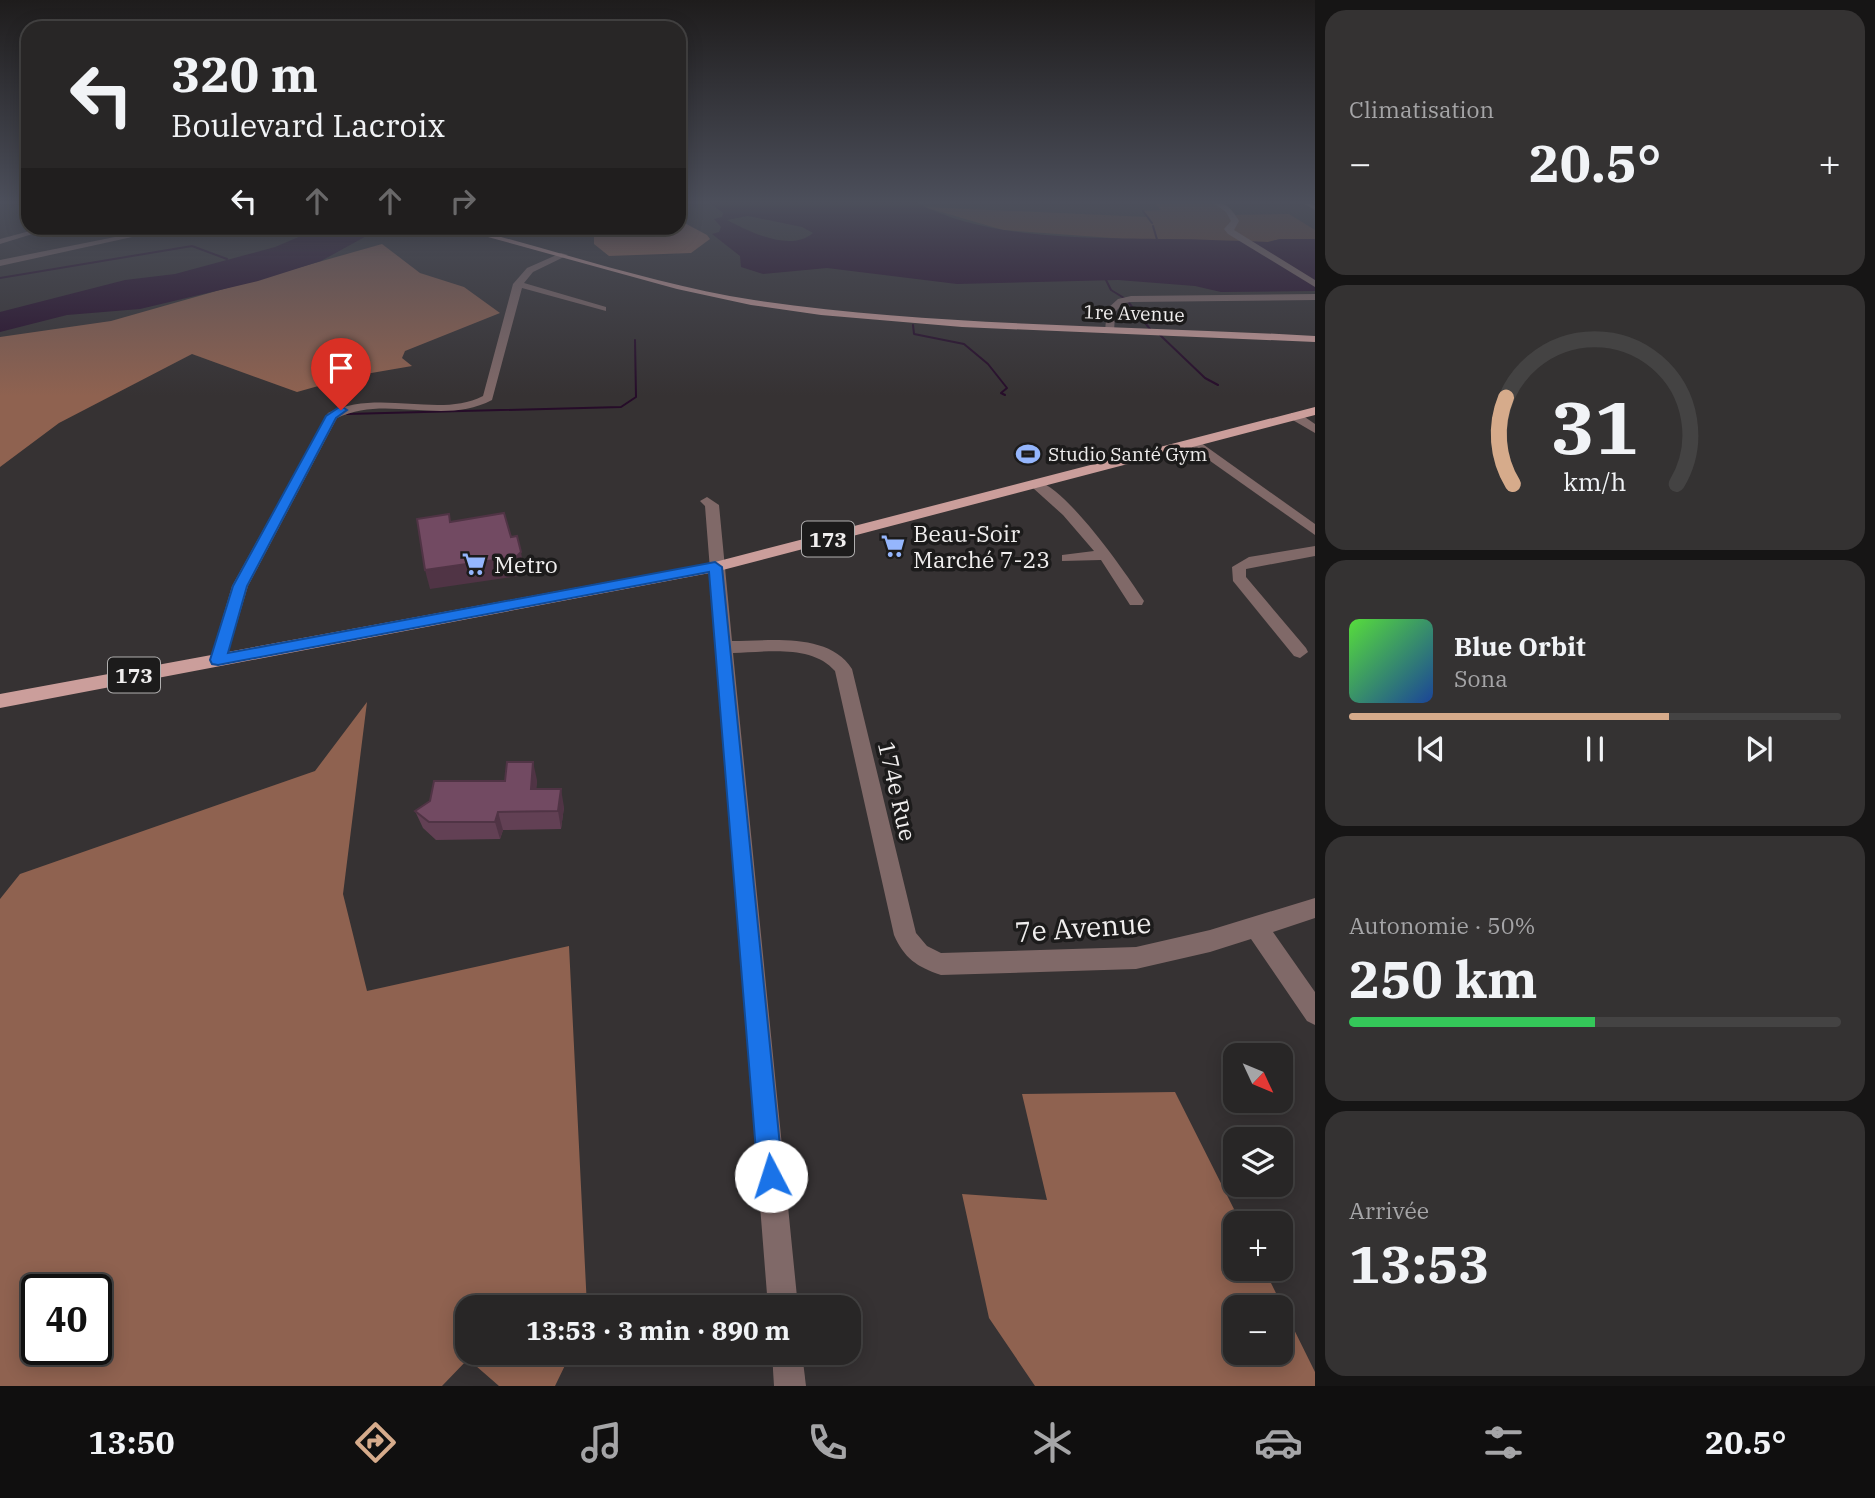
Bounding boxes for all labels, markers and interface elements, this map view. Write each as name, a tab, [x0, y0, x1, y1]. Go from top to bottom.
text: 320 m	[171, 42, 318, 105]
icon: left	[56, 49, 147, 140]
text: Climatisation	[1349, 94, 1494, 124]
text: Boulevard Lacroix	[171, 104, 446, 146]
text: 20.5°	[1529, 129, 1661, 196]
text: −	[1349, 138, 1372, 187]
text: +	[1818, 138, 1841, 187]
icon: left	[225, 182, 263, 220]
icon: ahead	[298, 182, 336, 220]
icon: ahead	[371, 182, 409, 220]
icon: right	[444, 182, 482, 220]
street label: 1re Avenue	[1083, 299, 1185, 327]
pin	[311, 338, 371, 410]
icon: arrive	[322, 349, 360, 387]
text: 31	[1551, 379, 1639, 474]
sports icon: Studio Santé Gym	[1014, 440, 1042, 468]
place label: Studio Santé Gym	[1048, 442, 1207, 466]
text: km/h	[1563, 465, 1627, 498]
place label: Beau-Soir Marché 7-23	[913, 518, 1050, 574]
road number: 173	[802, 522, 854, 556]
supermarket icon: Beau-Soir Marché 7-23	[879, 532, 907, 560]
place label: Metro	[494, 549, 558, 579]
supermarket icon: Metro	[460, 550, 488, 578]
text: Blue Orbit	[1454, 629, 1586, 663]
road number: 173	[108, 658, 160, 692]
text: Sona	[1454, 663, 1508, 693]
icon: previous	[1412, 730, 1450, 768]
icon: pause	[1576, 730, 1614, 768]
icon: next	[1740, 730, 1778, 768]
street label: 174e Rue	[872, 738, 924, 844]
street label: 7e Avenue	[1014, 904, 1152, 950]
text: Autonomie · 50%	[1349, 910, 1536, 940]
text: 250 km	[1349, 945, 1538, 1012]
north arrow	[1223, 1043, 1293, 1113]
map controls	[1223, 1043, 1293, 1365]
button: layers	[1223, 1127, 1293, 1197]
position arrow	[734, 1139, 808, 1213]
text: Arrivée	[1349, 1195, 1429, 1225]
button: +	[1223, 1211, 1293, 1281]
text: 13:53	[1349, 1230, 1490, 1297]
speed limit sign: 40	[21, 1274, 112, 1365]
button: −	[1223, 1295, 1293, 1365]
text: 13:53 · 3 min · 890 m	[526, 1313, 790, 1347]
icon: directions	[351, 1418, 400, 1467]
icon: music	[577, 1418, 626, 1467]
icon: phone	[803, 1418, 852, 1467]
icon: climate	[1028, 1418, 1077, 1467]
icon: car	[1254, 1418, 1303, 1467]
icon: filters	[1479, 1418, 1528, 1467]
text: 13:50	[88, 1421, 175, 1463]
text: 20.5°	[1705, 1421, 1787, 1463]

